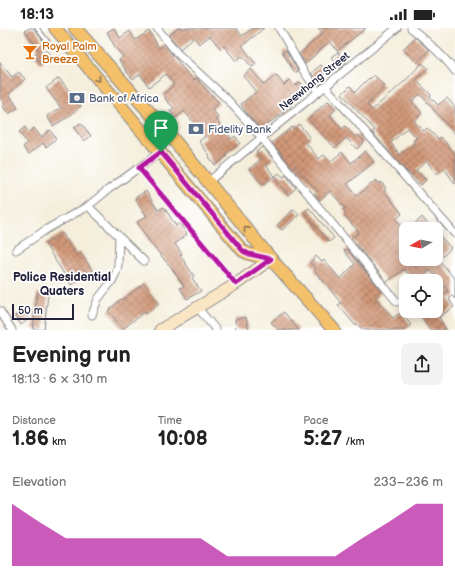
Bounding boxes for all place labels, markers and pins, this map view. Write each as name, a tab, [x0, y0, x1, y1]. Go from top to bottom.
place label: Royal Palm Breeze	[42, 40, 97, 66]
bar icon: Royal Palm Breeze	[21, 43, 39, 61]
bank icon: Bank of Africa	[68, 89, 86, 107]
place label: Bank of Africa	[89, 92, 159, 105]
pin	[144, 111, 178, 152]
bank icon: Fidelity Bank	[187, 120, 205, 138]
place label: Fidelity Bank	[208, 123, 272, 136]

